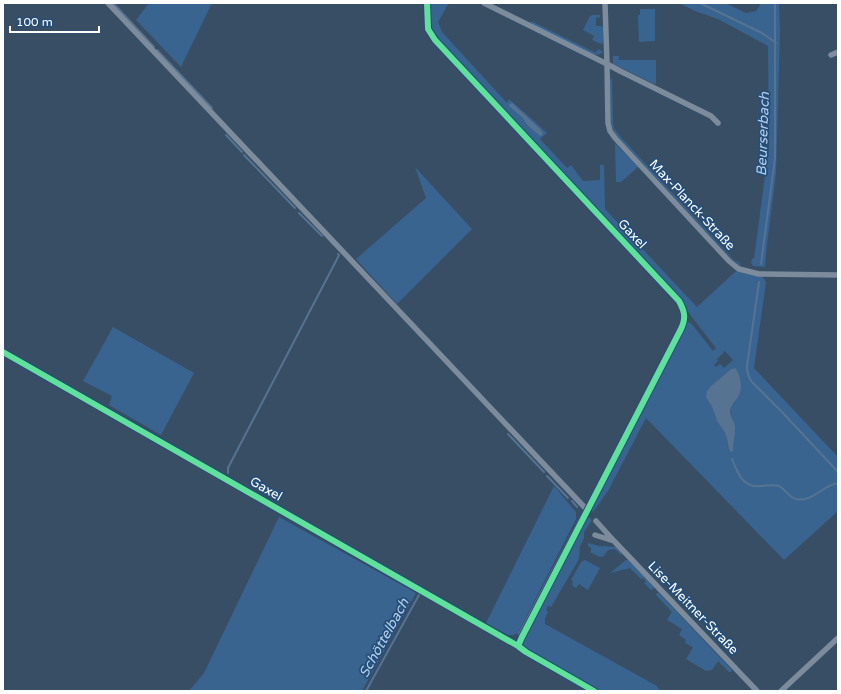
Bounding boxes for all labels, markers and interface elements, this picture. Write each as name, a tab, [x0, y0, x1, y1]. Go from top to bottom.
scale bar	[10, 8, 99, 34]
text: 100 m	[16, 15, 53, 29]
water label: Beurserbach	[753, 91, 773, 176]
street label: Max-Planck-Straße	[646, 156, 738, 254]
street label: Gaxel	[614, 216, 650, 252]
street label: Gaxel	[247, 473, 285, 505]
street label: Lise-Meitner-Straße	[644, 558, 742, 658]
water label: Schöttelbach	[355, 595, 413, 681]

